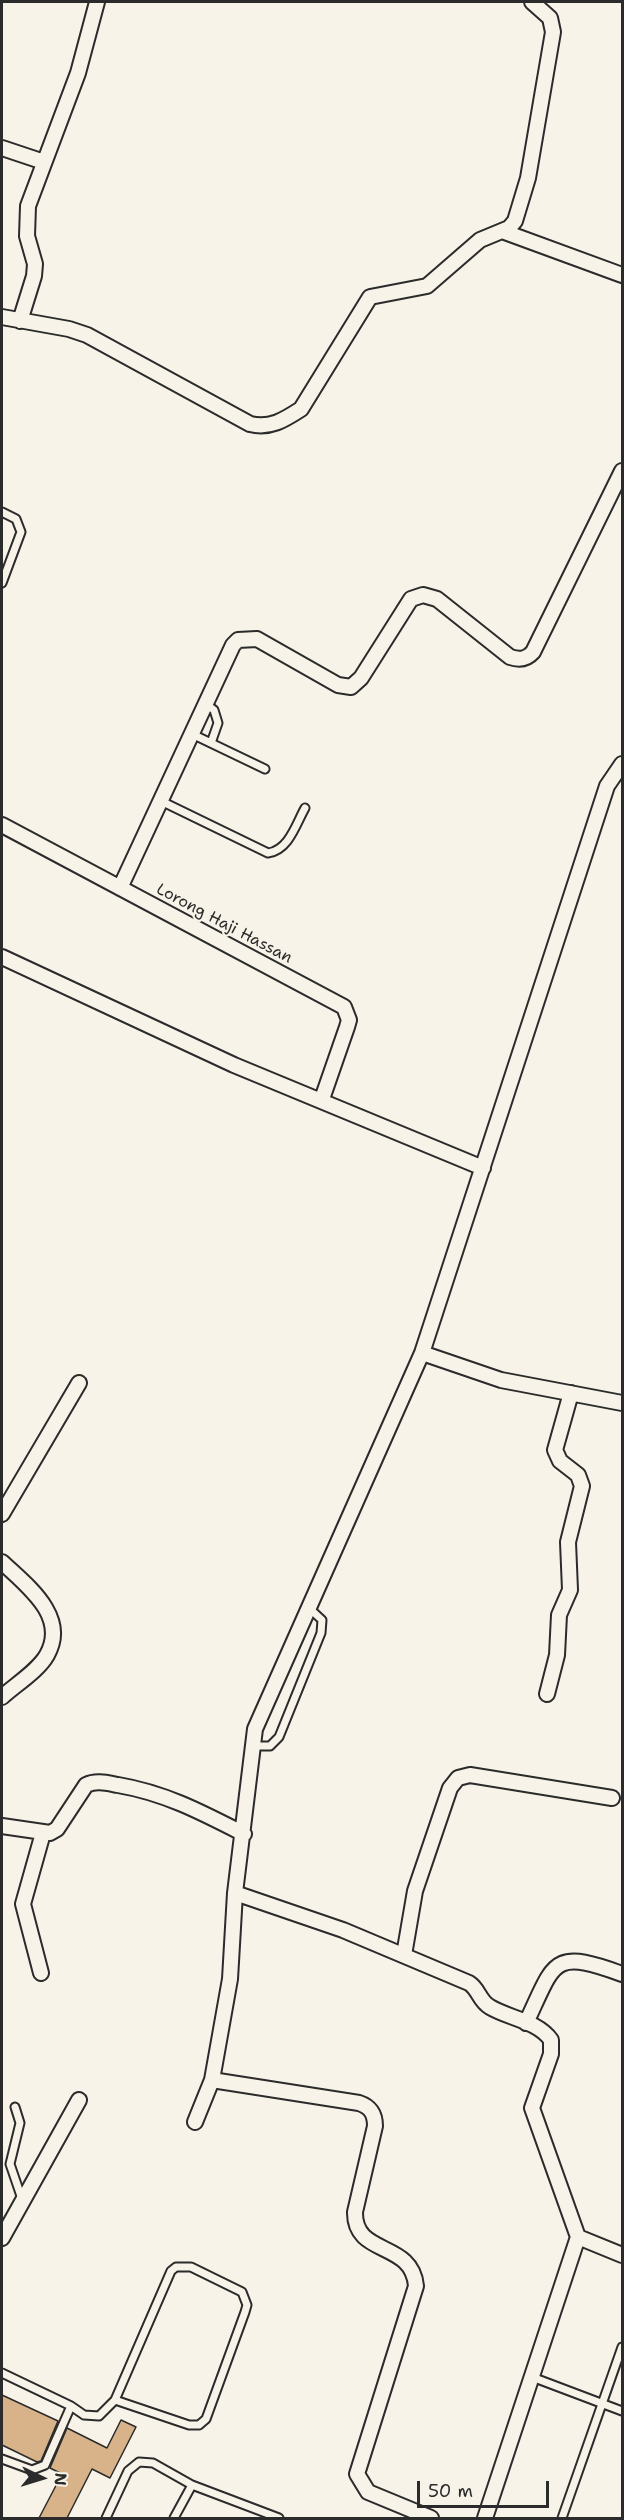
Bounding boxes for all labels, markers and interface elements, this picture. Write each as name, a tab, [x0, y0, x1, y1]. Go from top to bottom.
street label: Lorong Haji Hassan	[153, 880, 295, 968]
north arrow	[12, 2448, 72, 2508]
scale bar	[420, 2469, 552, 2507]
text: N	[50, 2472, 71, 2486]
text: 50 m	[428, 2479, 473, 2503]

